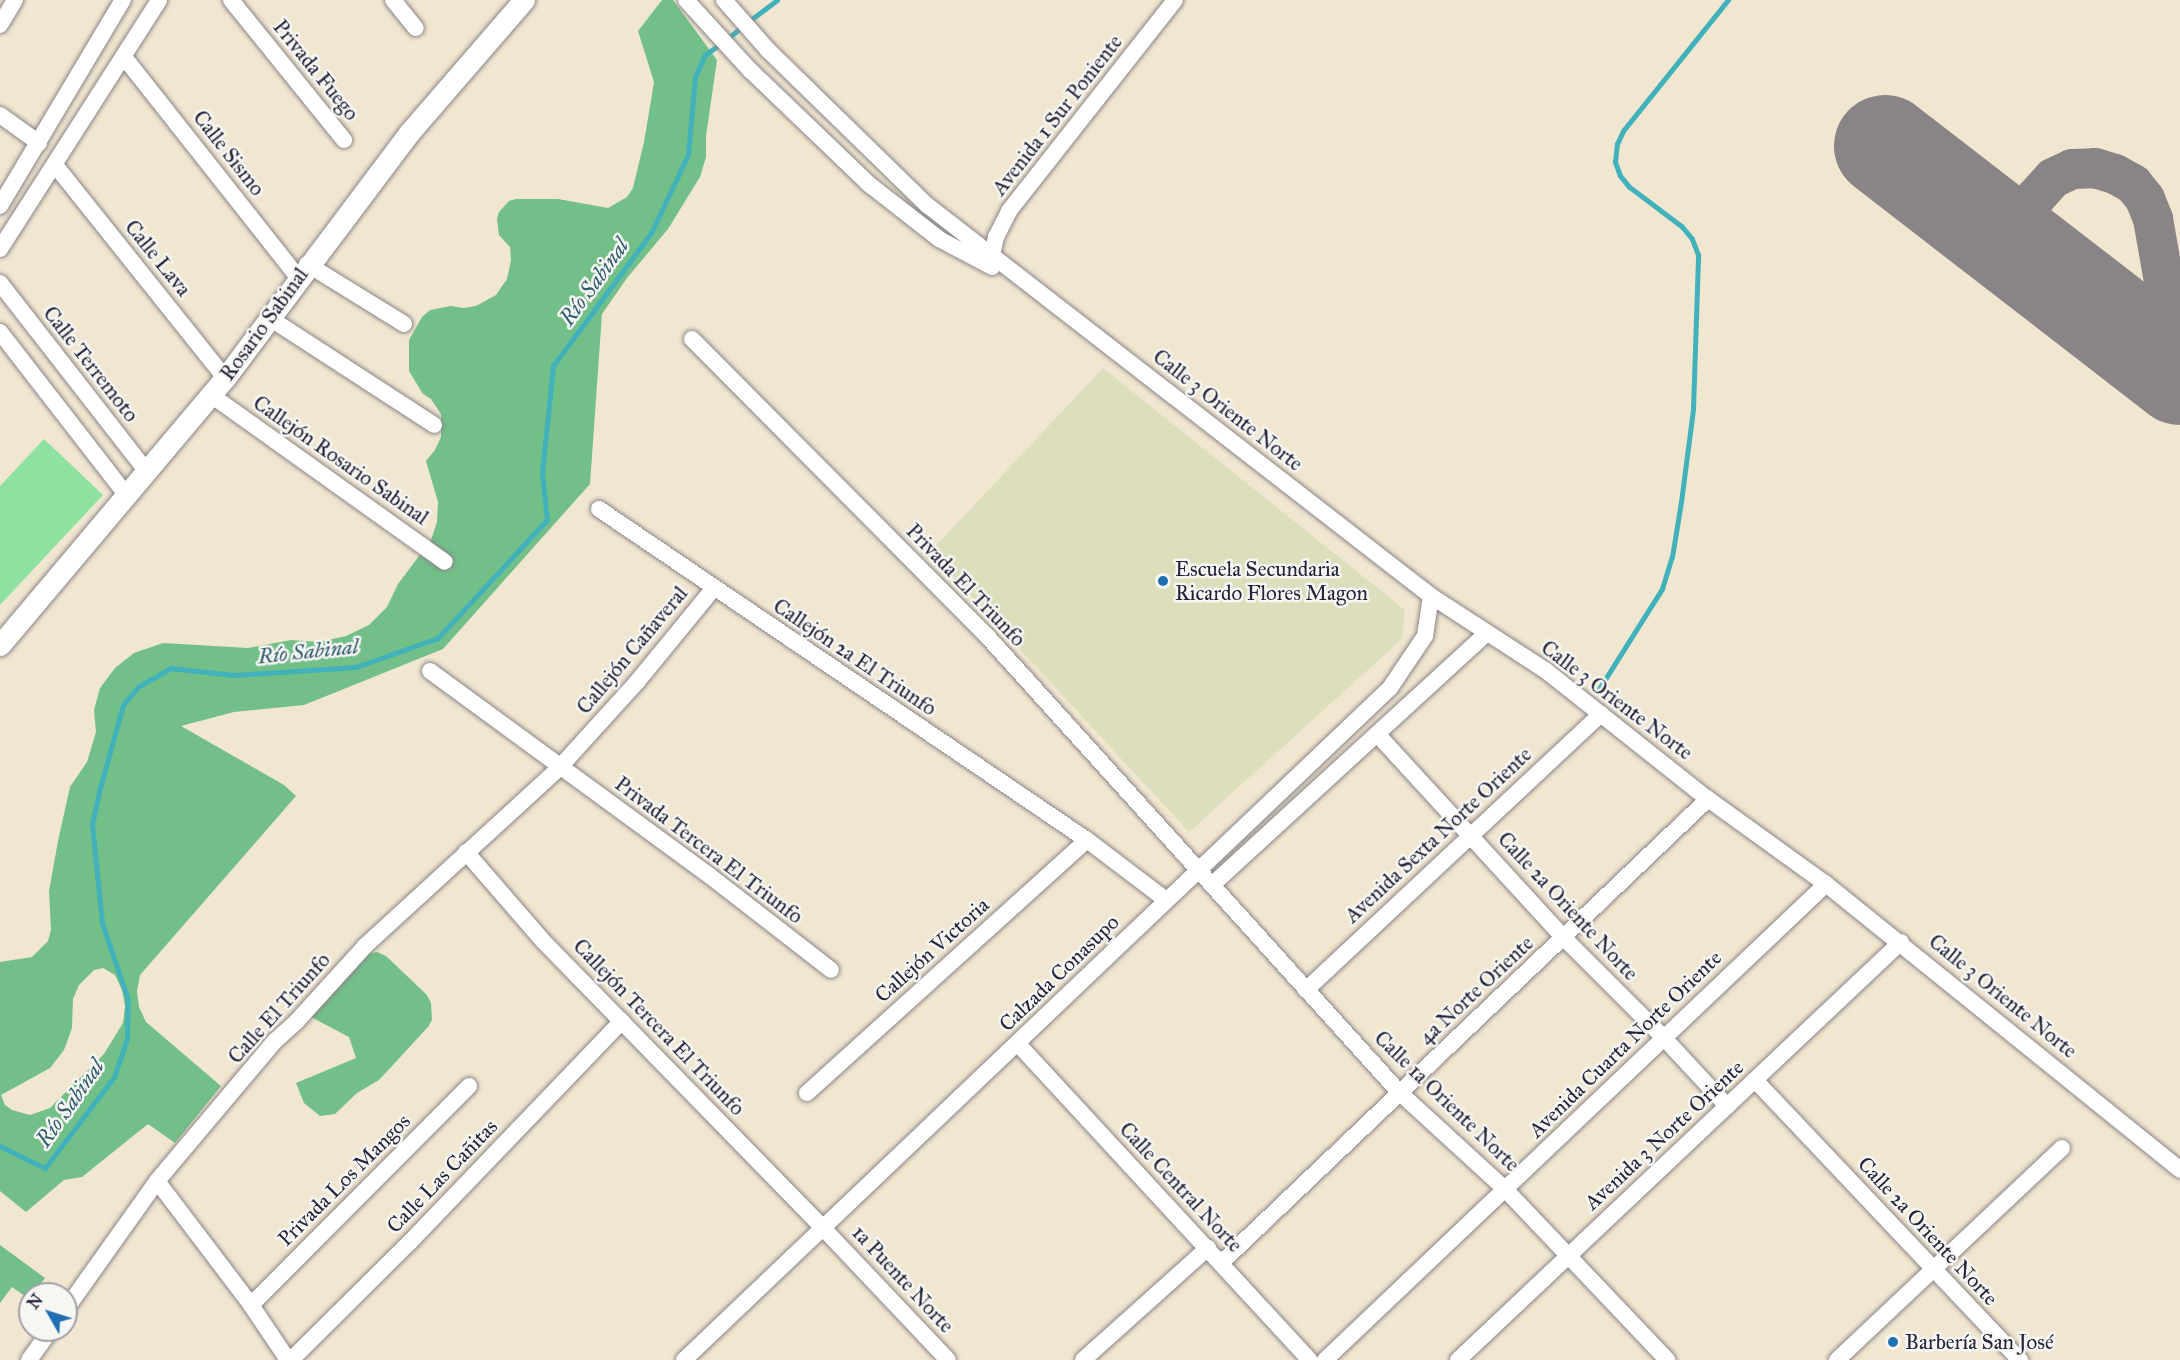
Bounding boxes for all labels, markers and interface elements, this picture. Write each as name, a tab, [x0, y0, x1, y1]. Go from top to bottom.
street label: Privada Fuego	[268, 15, 364, 125]
street label: Avenida 1 Sur Poniente	[986, 30, 1128, 200]
street label: Calle Sismo	[188, 105, 270, 201]
street label: Calle Lava	[120, 215, 196, 301]
water label: Río Sabinal	[554, 233, 634, 331]
street label: Rosario Sabinal	[215, 263, 313, 385]
street label: Calle Terremoto	[38, 301, 144, 427]
street label: Calle 3 Oriente Norte	[1148, 344, 1308, 476]
street label: Callejón Rosario Sabinal	[248, 390, 434, 530]
street label: Privada El Triunfo	[901, 518, 1031, 652]
place label: Escuela Secundaria Ricardo Flores Magon	[1175, 556, 1368, 606]
marker: Escuela Secundaria Ricardo Flores Magon	[1156, 574, 1170, 588]
street label: Callejón Cañaveral	[571, 581, 693, 719]
street label: Callejón 2a El Triunfo	[769, 593, 941, 721]
water label: Río Sabinal	[257, 633, 359, 669]
street label: Calle 3 Oriente Norte	[1536, 635, 1698, 765]
street label: Avenida Sexta Norte Oriente	[1339, 742, 1537, 928]
street label: Privada Tercera El Triunfo	[610, 771, 808, 929]
street label: Calle 2a Oriente Norte	[1493, 826, 1643, 986]
street label: Callejón Victoria	[870, 892, 994, 1008]
street label: Calzada Conasupo	[994, 909, 1124, 1037]
street label: Calle 3 Oriente Norte	[1924, 929, 2082, 1063]
street label: 4a Norte Oriente	[1413, 930, 1539, 1050]
street label: Callejón Tercera El Triunfo	[568, 933, 750, 1121]
street label: Avenida Cuarta Norte Oriente	[1523, 945, 1727, 1143]
street label: Calle El Triunfo	[223, 947, 335, 1069]
street label: Calle 1a Oriente Norte	[1369, 1025, 1525, 1177]
water label: Río Sabinal	[30, 1054, 110, 1152]
street label: Avenida 3 Norte Oriente	[1579, 1055, 1749, 1215]
street label: Privada Los Mangos	[273, 1109, 415, 1251]
street label: Calle Las Cañitas	[381, 1114, 503, 1238]
street label: Calle Central Norte	[1114, 1117, 1248, 1257]
street label: Calle 2a Oriente Norte	[1853, 1151, 2003, 1311]
street label: 1a Puente Norte	[847, 1220, 959, 1338]
north arrow	[18, 1282, 78, 1342]
text: N	[24, 1290, 47, 1313]
place label: Barbería San José	[1905, 1329, 2054, 1355]
marker: Barbería San José	[1886, 1335, 1900, 1349]

